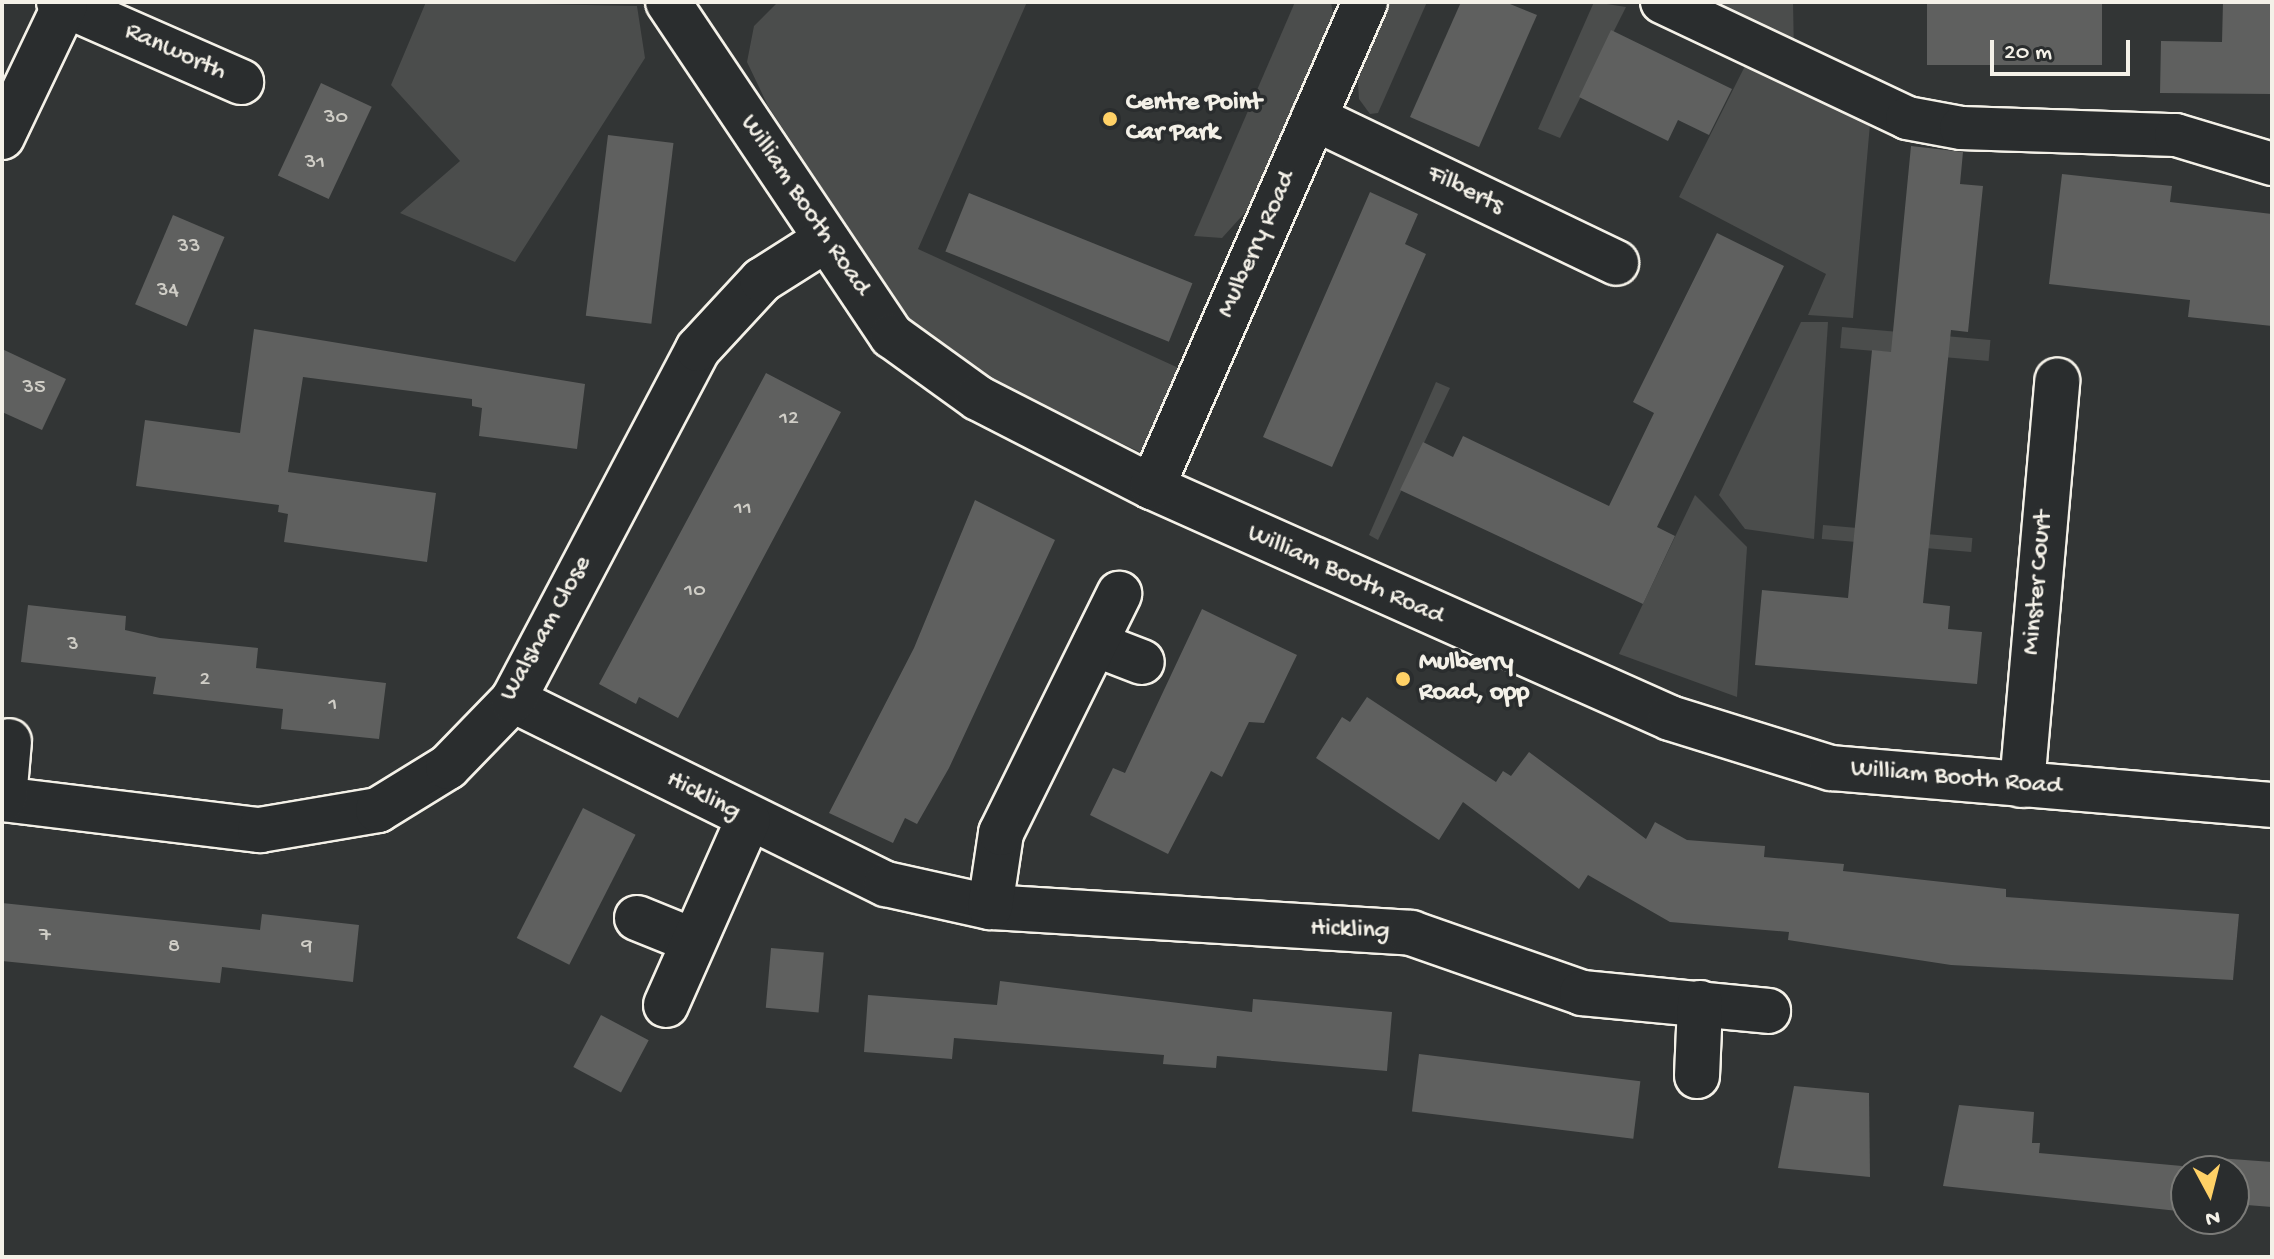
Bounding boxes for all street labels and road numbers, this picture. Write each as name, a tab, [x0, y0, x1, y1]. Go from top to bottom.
street label: Ranworth	[119, 17, 231, 89]
street label: William Booth Road	[732, 110, 876, 302]
street label: Filberts	[1422, 159, 1508, 223]
street label: Mulberry Road	[1212, 167, 1304, 323]
street label: Minster Court	[2017, 510, 2061, 656]
street label: William Booth Road	[1242, 519, 1448, 633]
street label: Walsham Close	[494, 551, 600, 707]
street label: William Booth Road	[1849, 754, 2063, 804]
street label: Hickling	[661, 765, 745, 829]
street label: Hickling	[1310, 914, 1390, 948]

